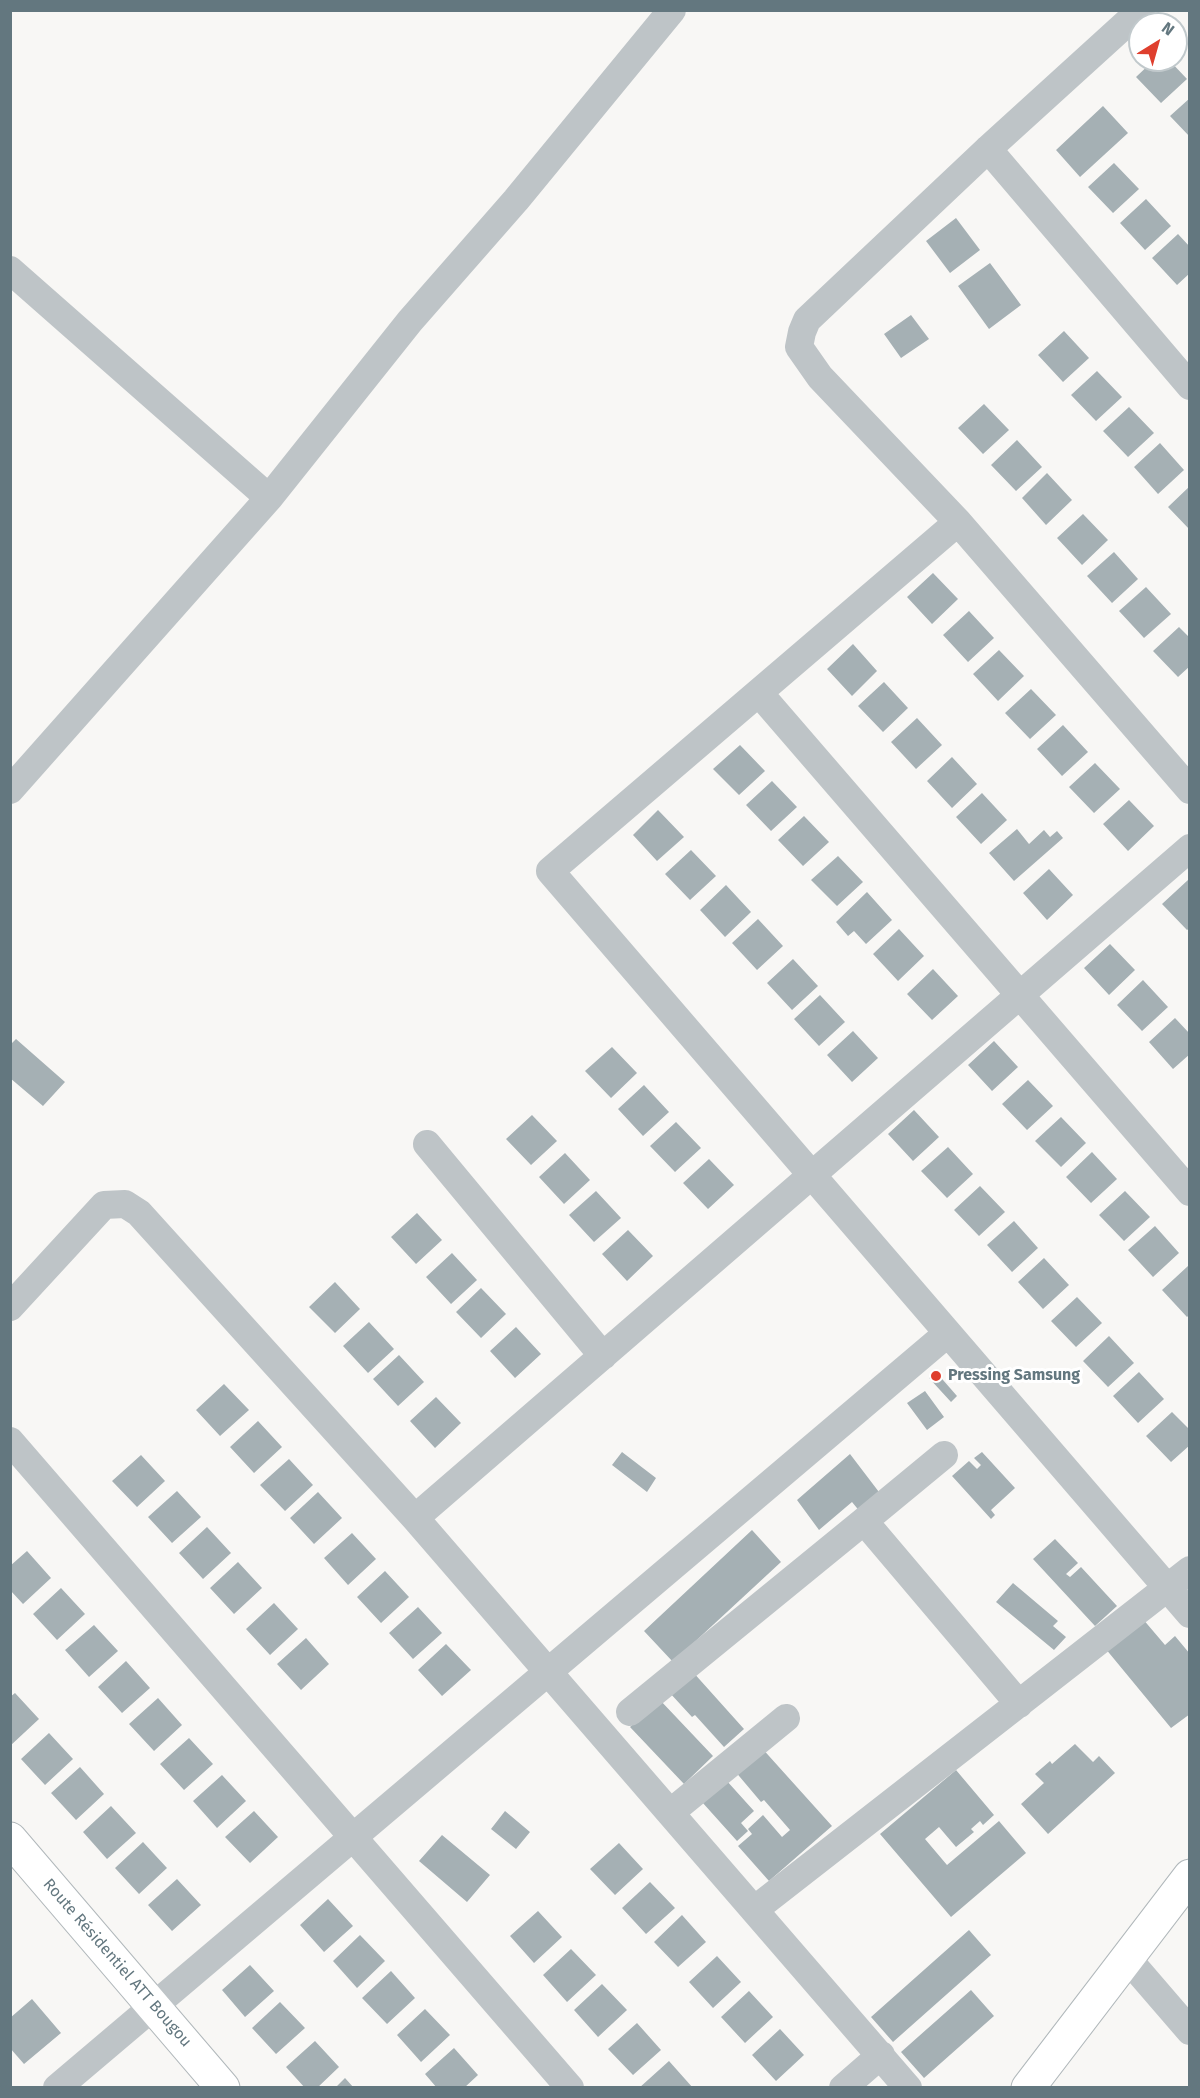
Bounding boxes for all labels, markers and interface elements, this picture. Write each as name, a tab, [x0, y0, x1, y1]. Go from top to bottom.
north arrow	[1128, 12, 1188, 72]
text: N	[1158, 18, 1178, 40]
place label: Pressing Samsung	[948, 1366, 1080, 1386]
marker: Pressing Samsung	[929, 1369, 943, 1383]
street label: Route Résidentiel ATT Bougou	[39, 1875, 195, 2051]

